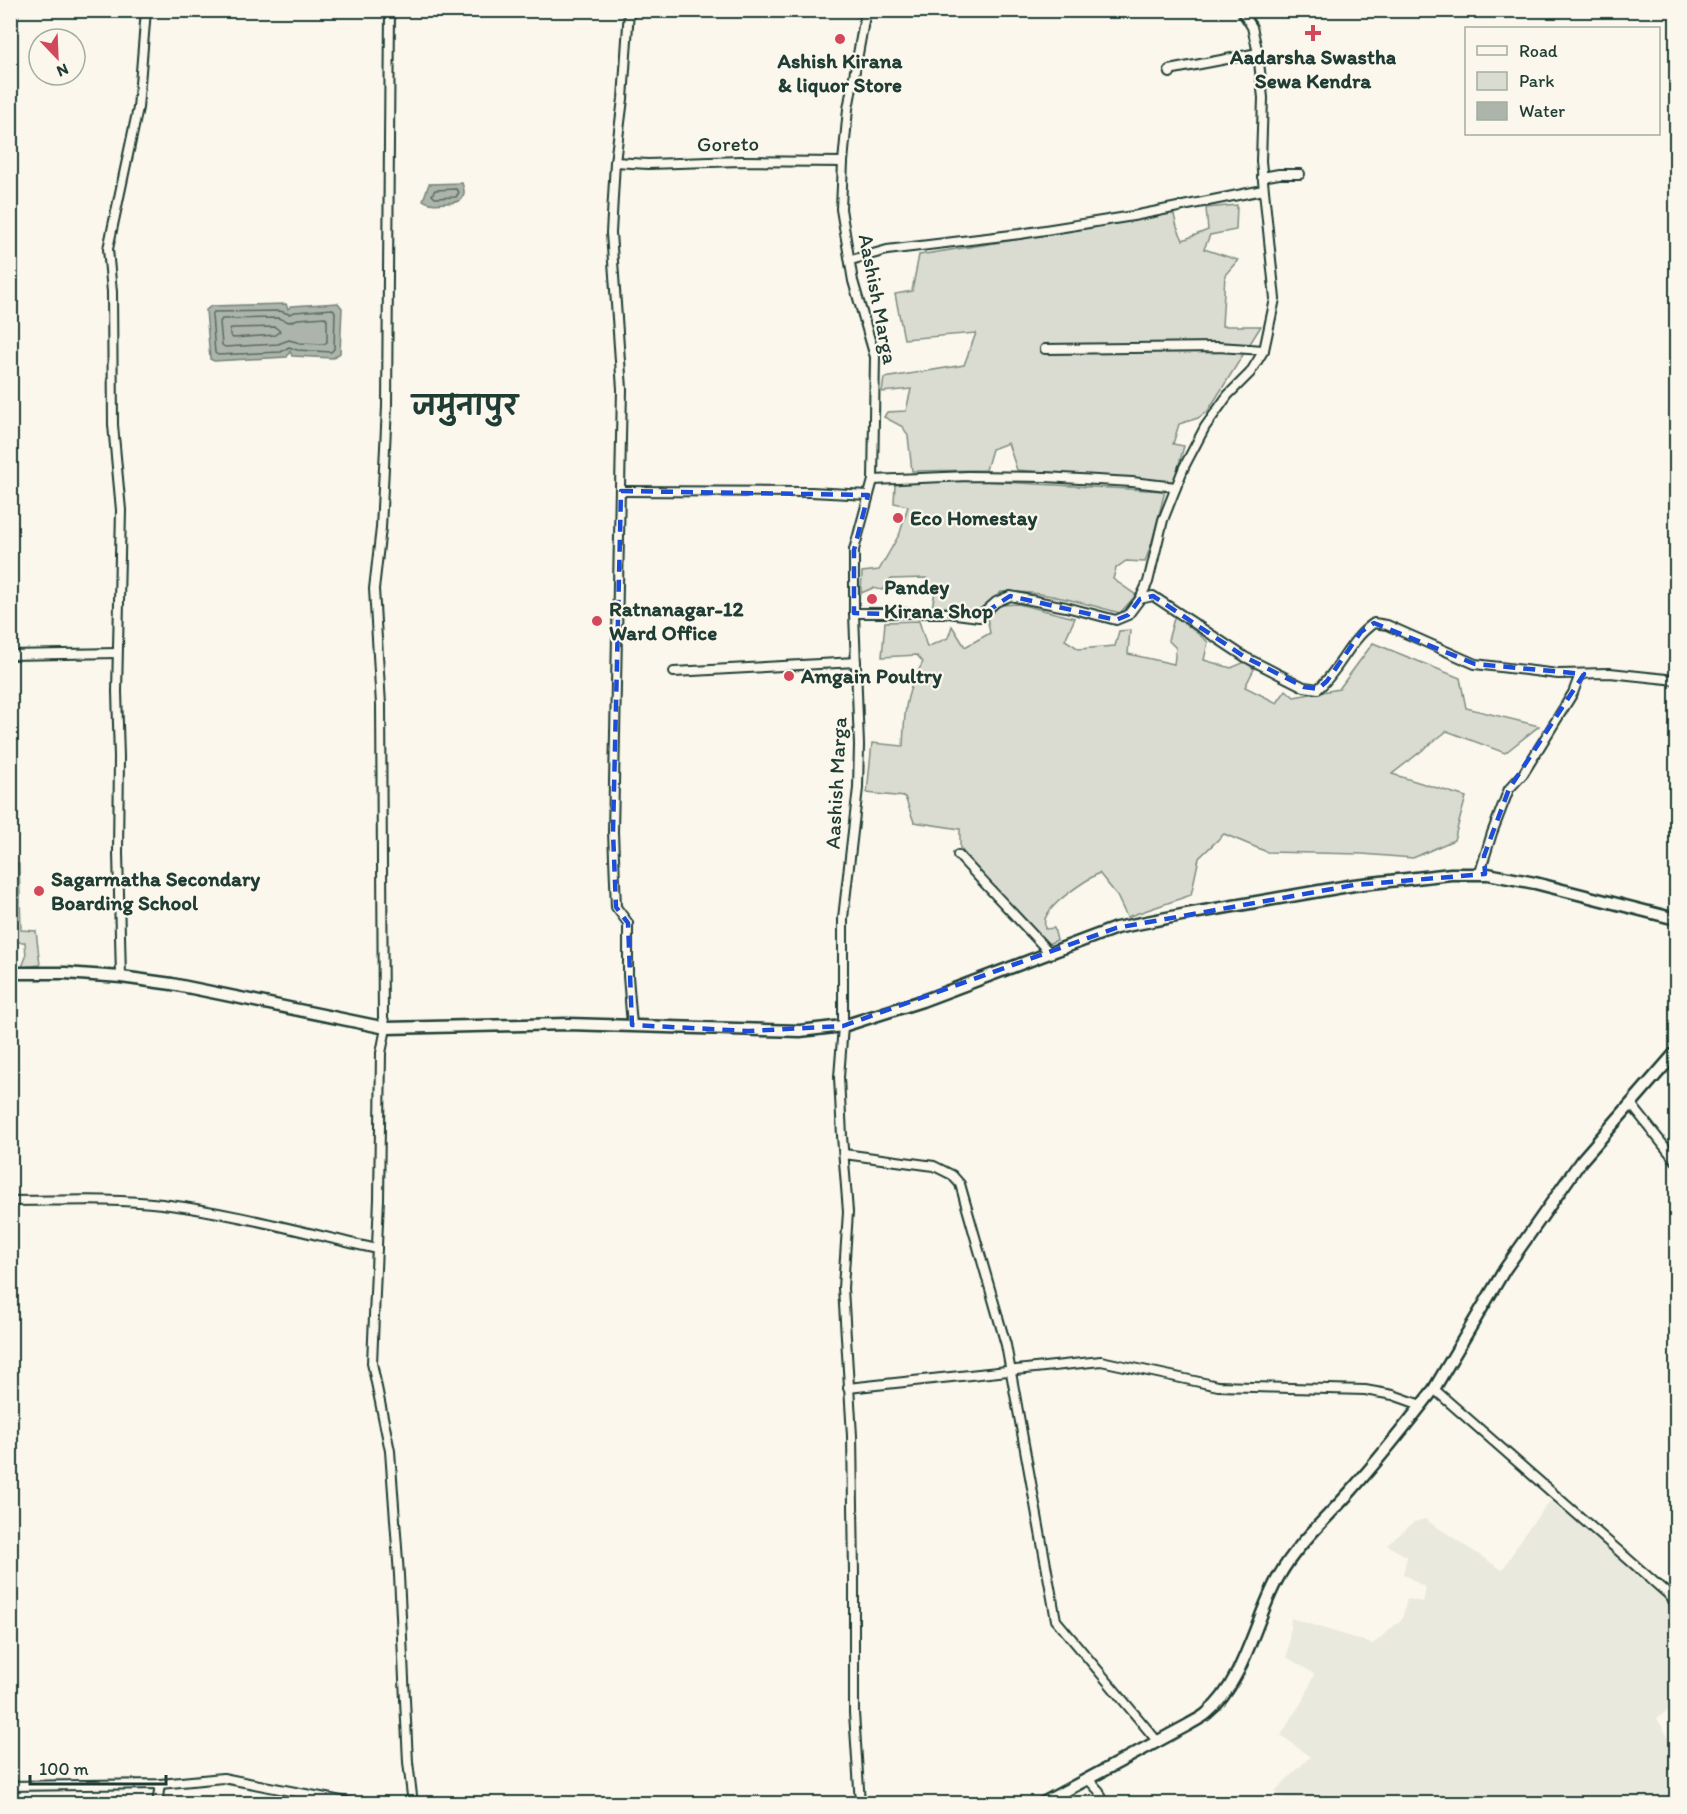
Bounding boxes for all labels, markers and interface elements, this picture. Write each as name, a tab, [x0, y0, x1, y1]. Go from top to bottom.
marker: Aadarsha Swastha Sewa Kendra	[1304, 24, 1322, 42]
north arrow	[27, 27, 87, 87]
legend	[1465, 27, 1660, 135]
marker: Ashish Kirana & liquor Store	[833, 32, 847, 46]
text: Road	[1519, 40, 1558, 62]
place label: Aadarsha Swastha Sewa Kendra	[1229, 44, 1397, 93]
place label: Ashish Kirana & liquor Store	[777, 48, 903, 98]
text: N	[54, 59, 71, 81]
text: Park	[1519, 70, 1554, 92]
text: Water	[1519, 100, 1565, 122]
street label: Goreto	[697, 130, 759, 157]
street label: Aashish Marga	[854, 232, 903, 366]
district label: जमुनापुर	[410, 389, 520, 427]
place label: Eco Homestay	[910, 505, 1037, 531]
marker: Eco Homestay	[891, 511, 905, 525]
place label: Pandey Kirana Shop	[884, 574, 993, 624]
marker: Pandey Kirana Shop	[865, 592, 879, 606]
place label: Ratnanagar-12 Ward Office	[609, 596, 744, 645]
marker: Ratnanagar-12 Ward Office	[590, 614, 604, 628]
place label: Amgain Poultry	[800, 663, 942, 689]
marker: Amgain Poultry	[782, 669, 796, 683]
street label: Aashish Marga	[820, 716, 851, 850]
place label: Sagarmatha Secondary Boarding School	[51, 866, 260, 916]
marker: Sagarmatha Secondary Boarding School	[32, 884, 46, 898]
scale bar	[30, 1748, 166, 1786]
text: 100 m	[39, 1758, 89, 1780]

